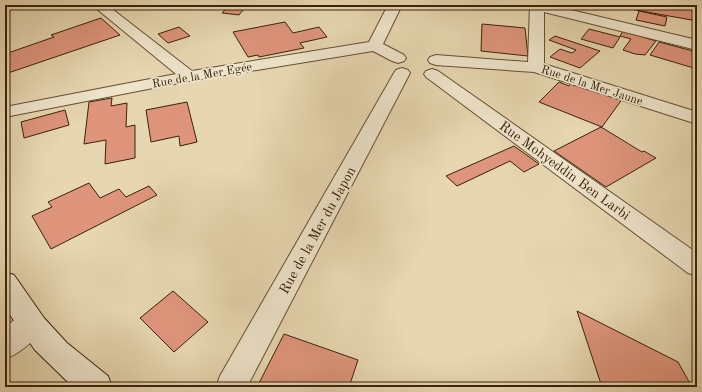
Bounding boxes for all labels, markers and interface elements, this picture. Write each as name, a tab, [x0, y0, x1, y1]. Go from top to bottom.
street label: Rue de la Mer Egée	[151, 61, 254, 91]
street label: Rue de la Mer Jaune	[539, 64, 645, 108]
street label: Rue Mohyeddin Ben Larbi	[496, 119, 633, 223]
street label: Rue de la Mer du Japon	[277, 164, 359, 296]

